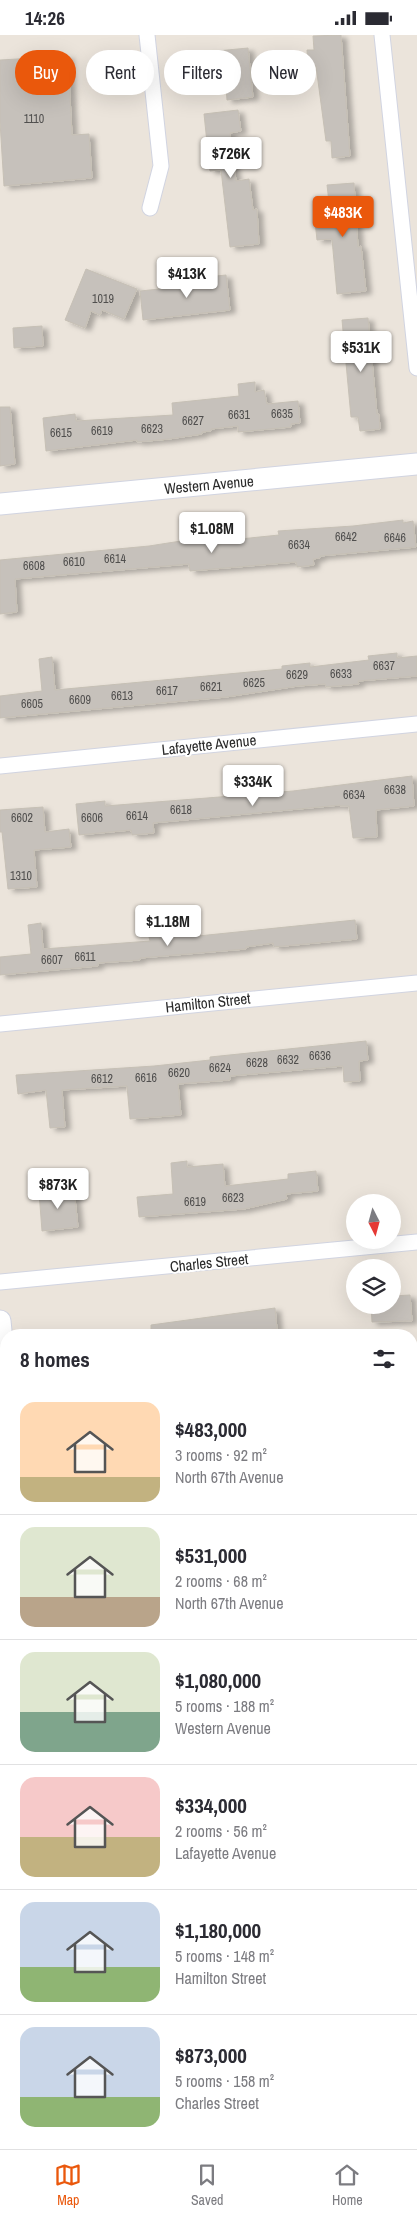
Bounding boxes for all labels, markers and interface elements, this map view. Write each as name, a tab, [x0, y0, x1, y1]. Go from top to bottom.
text: 14:26	[25, 5, 65, 31]
chip: Buy	[15, 50, 76, 95]
chip: Rent	[86, 50, 154, 95]
chip: Filters	[164, 50, 241, 95]
chip: New	[251, 50, 316, 95]
house number: 1110	[24, 111, 44, 127]
pin: $726K	[196, 137, 266, 179]
text: $726K	[212, 142, 250, 164]
pin: $483K	[308, 195, 378, 238]
text: $483K	[324, 201, 362, 223]
pin: $413K	[152, 257, 222, 299]
text: $413K	[168, 262, 206, 284]
house number: 1019	[92, 291, 114, 307]
pin: $531K	[326, 331, 396, 373]
text: $531K	[342, 336, 380, 358]
house number: 6635	[271, 406, 293, 422]
house number: 6631	[228, 407, 250, 423]
house number: 6627	[182, 413, 204, 429]
house number: 6623	[141, 421, 163, 437]
house number: 6619	[91, 423, 113, 439]
house number: 6615	[50, 425, 72, 441]
street label: Western Avenue	[163, 470, 255, 499]
pin: $1.08M	[171, 511, 253, 554]
text: $1.08M	[190, 517, 234, 539]
house number: 6642	[335, 529, 357, 545]
house number: 6646	[384, 530, 406, 546]
house number: 6634	[288, 537, 310, 553]
house number: 6614	[104, 551, 126, 567]
house number: 6610	[63, 554, 85, 570]
house number: 6608	[23, 558, 45, 574]
house number: 6637	[373, 658, 395, 674]
house number: 6633	[330, 666, 352, 682]
house number: 6629	[286, 667, 308, 683]
house number: 6625	[243, 675, 265, 691]
house number: 6621	[200, 679, 222, 695]
house number: 6617	[156, 683, 178, 699]
house number: 6613	[111, 688, 133, 704]
house number: 6609	[69, 692, 91, 708]
house number: 6605	[21, 696, 43, 712]
street label: Lafayette Avenue	[161, 729, 257, 760]
pin: $334K	[218, 765, 288, 807]
text: $334K	[234, 770, 272, 792]
house number: 6638	[384, 782, 406, 798]
house number: 6634	[343, 787, 365, 803]
house number: 6618	[170, 802, 192, 818]
house number: 6614	[126, 808, 148, 824]
house number: 6602	[11, 810, 33, 826]
house number: 6606	[81, 810, 103, 826]
house number: 1310	[10, 868, 32, 884]
pin: $1.18M	[127, 905, 209, 947]
text: $1.18M	[146, 910, 190, 932]
house number: 6611	[74, 949, 96, 965]
house number: 6607	[41, 952, 63, 968]
street label: Hamilton Street	[164, 988, 252, 1017]
house number: 6636	[309, 1048, 331, 1064]
house number: 6632	[277, 1052, 299, 1068]
house number: 6628	[246, 1055, 268, 1071]
house number: 6624	[209, 1060, 231, 1076]
house number: 6620	[168, 1065, 190, 1081]
house number: 6616	[135, 1070, 157, 1086]
house number: 6612	[91, 1071, 113, 1087]
pin: $873K	[23, 1167, 93, 1210]
text: $873K	[39, 1173, 77, 1195]
house number: 6623	[222, 1190, 244, 1206]
house number: 6619	[184, 1194, 206, 1210]
north arrow	[346, 1194, 401, 1249]
map controls	[346, 1194, 401, 1314]
street label: Charles Street	[169, 1248, 250, 1277]
button: layers	[346, 1259, 401, 1314]
text: 8 homes	[20, 1345, 90, 1374]
icon: filters	[370, 1345, 398, 1373]
text: $483,000	[175, 1415, 247, 1444]
icon: home	[60, 1422, 120, 1482]
text: 3 rooms · 92 m²	[175, 1444, 267, 1466]
text: North 67th Avenue	[175, 1466, 283, 1488]
text: $531,000	[175, 1541, 247, 1570]
icon: home	[60, 1547, 120, 1607]
text: 2 rooms · 68 m²	[175, 1570, 267, 1592]
text: North 67th Avenue	[175, 1592, 283, 1614]
text: $1,080,000	[175, 1666, 261, 1695]
icon: home	[60, 1672, 120, 1732]
text: 5 rooms · 188 m²	[175, 1695, 274, 1717]
text: Western Avenue	[175, 1717, 271, 1739]
text: $334,000	[175, 1791, 247, 1820]
icon: home	[60, 1797, 120, 1857]
text: 2 rooms · 56 m²	[175, 1820, 267, 1842]
text: Lafayette Avenue	[175, 1842, 276, 1864]
text: $1,180,000	[175, 1916, 261, 1945]
icon: home	[60, 1922, 120, 1982]
text: 5 rooms · 148 m²	[175, 1945, 274, 1967]
text: Hamilton Street	[175, 1967, 266, 1989]
text: $873,000	[175, 2041, 247, 2070]
icon: home	[60, 2047, 120, 2107]
text: 5 rooms · 158 m²	[175, 2070, 274, 2092]
text: Charles Street	[175, 2092, 259, 2114]
tab: Map	[54, 2161, 82, 2209]
tab: Saved	[191, 2161, 223, 2209]
tab: Home	[332, 2161, 363, 2209]

